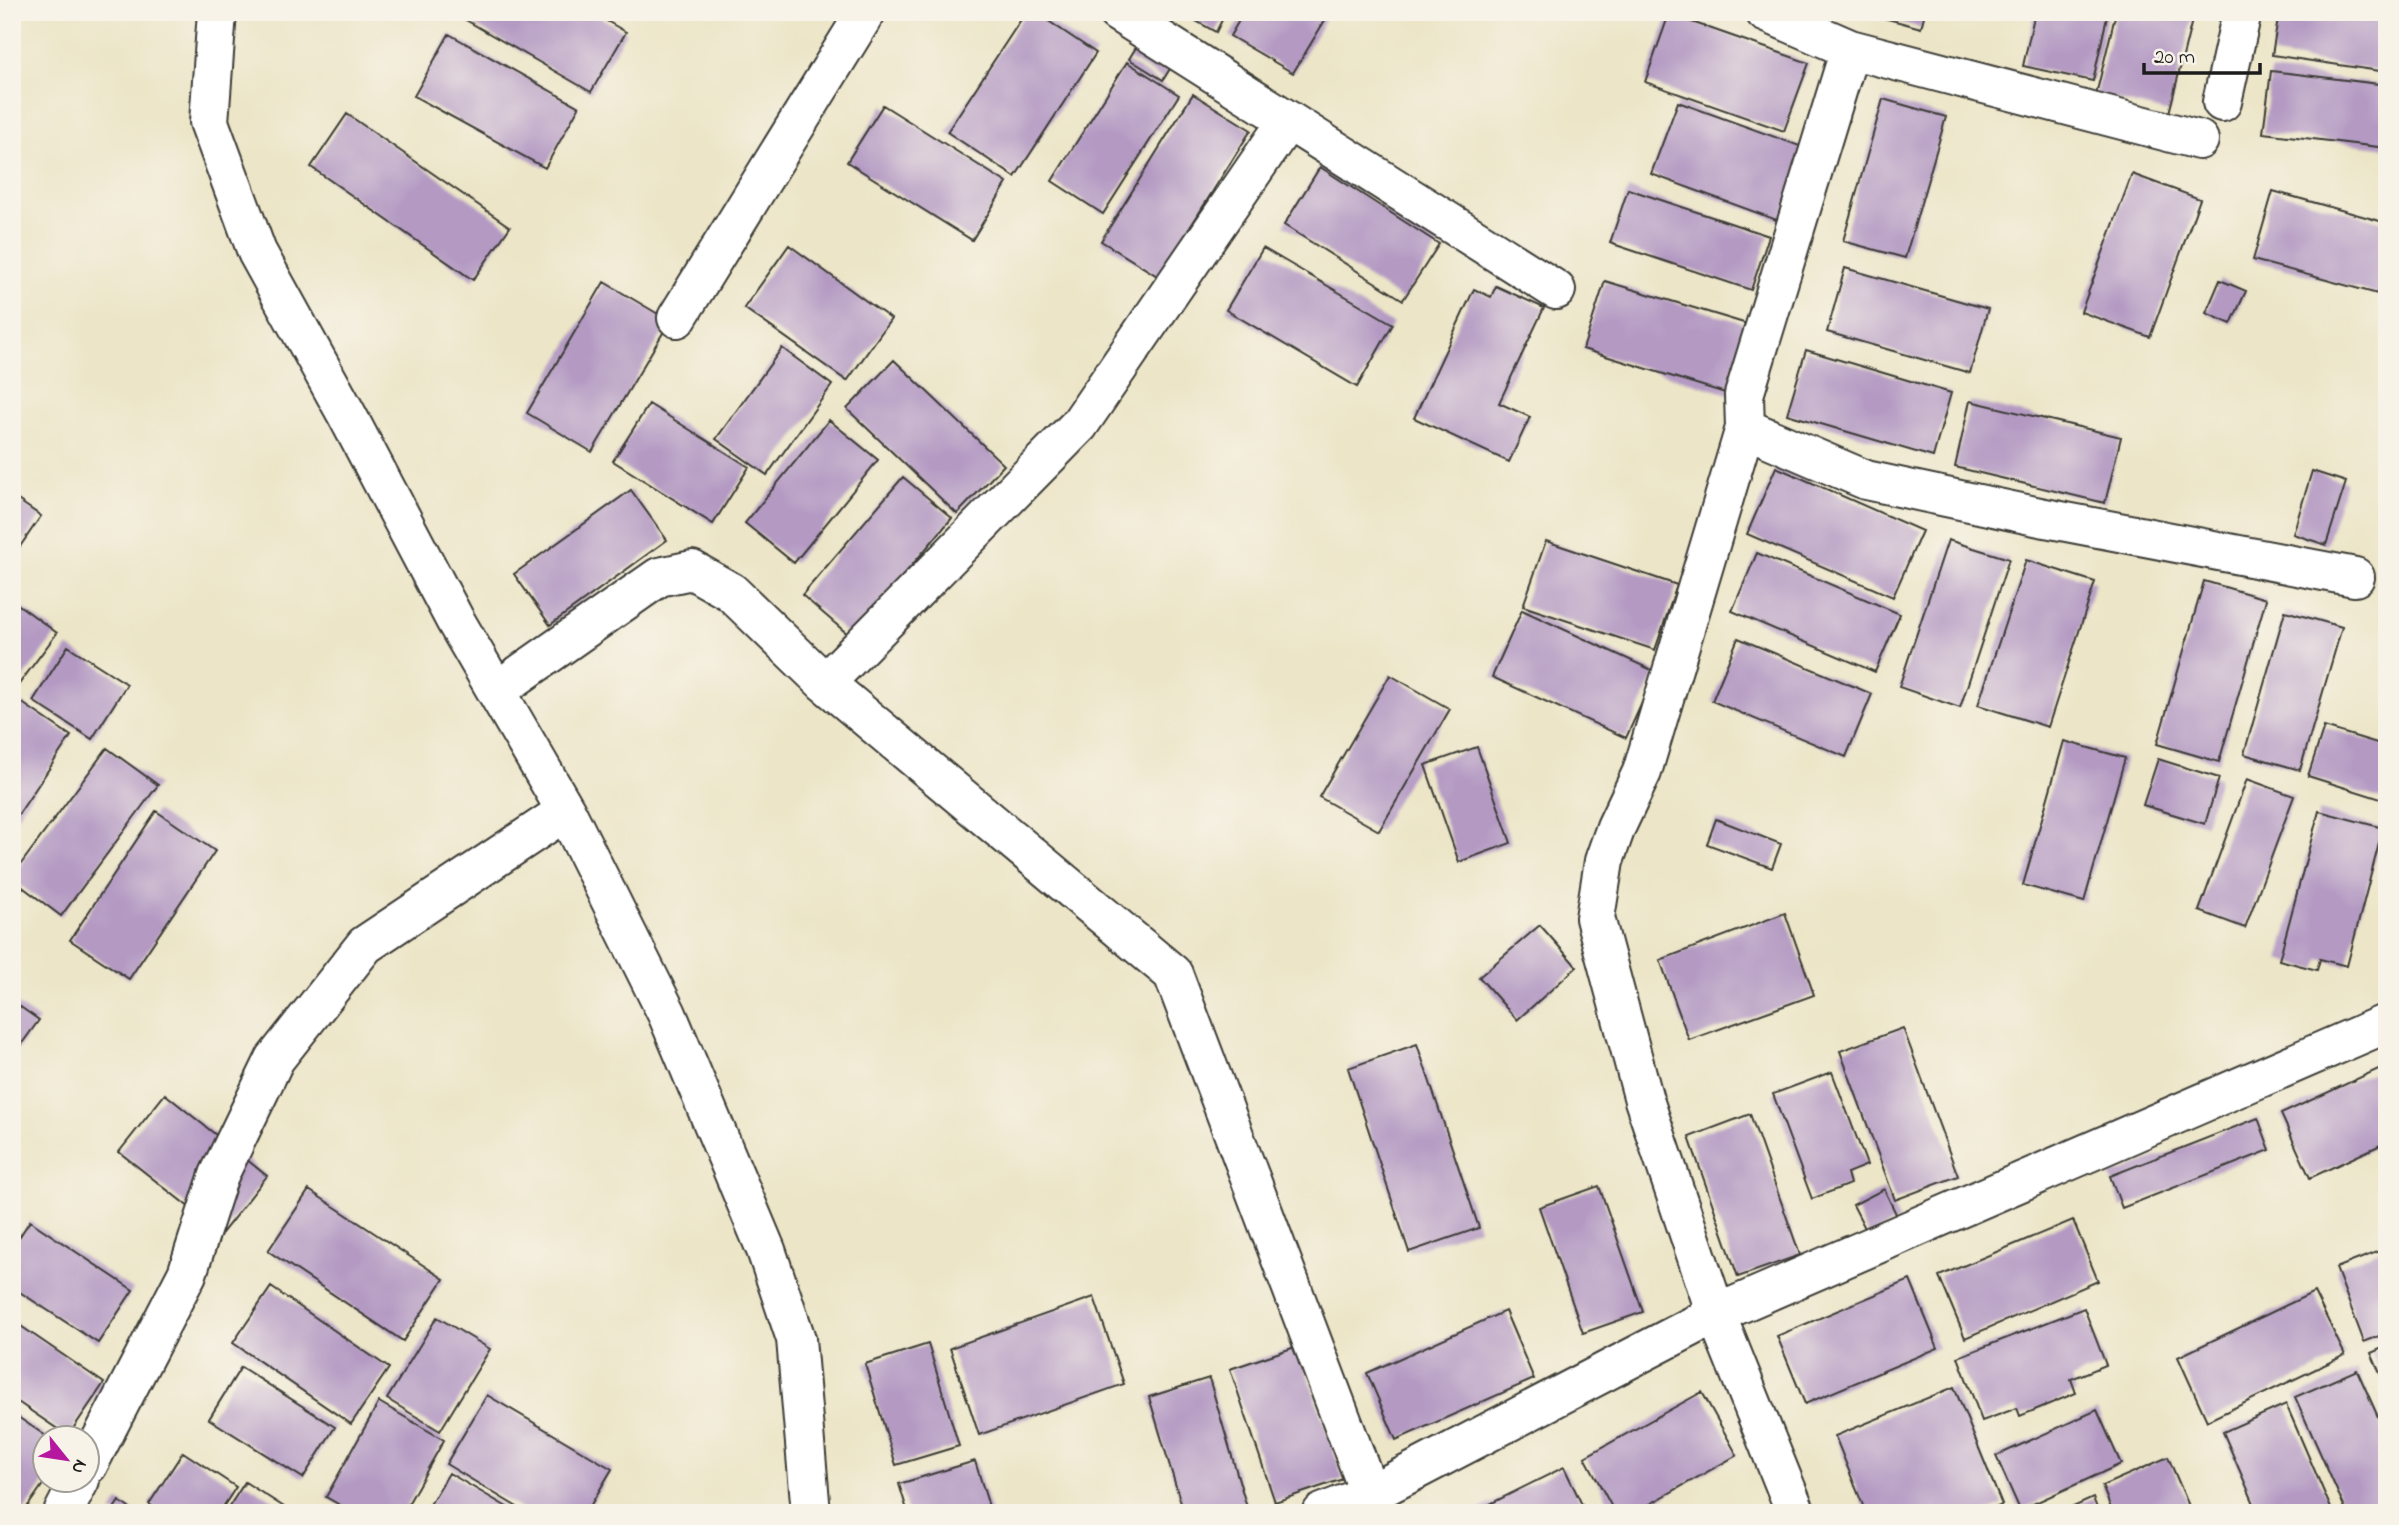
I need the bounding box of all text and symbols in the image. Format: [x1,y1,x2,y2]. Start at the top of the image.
scale bar [2144,32,2259,76]
text: 20 m [2154,43,2195,73]
north arrow [32,1424,102,1494]
text: N [64,1454,93,1479]

